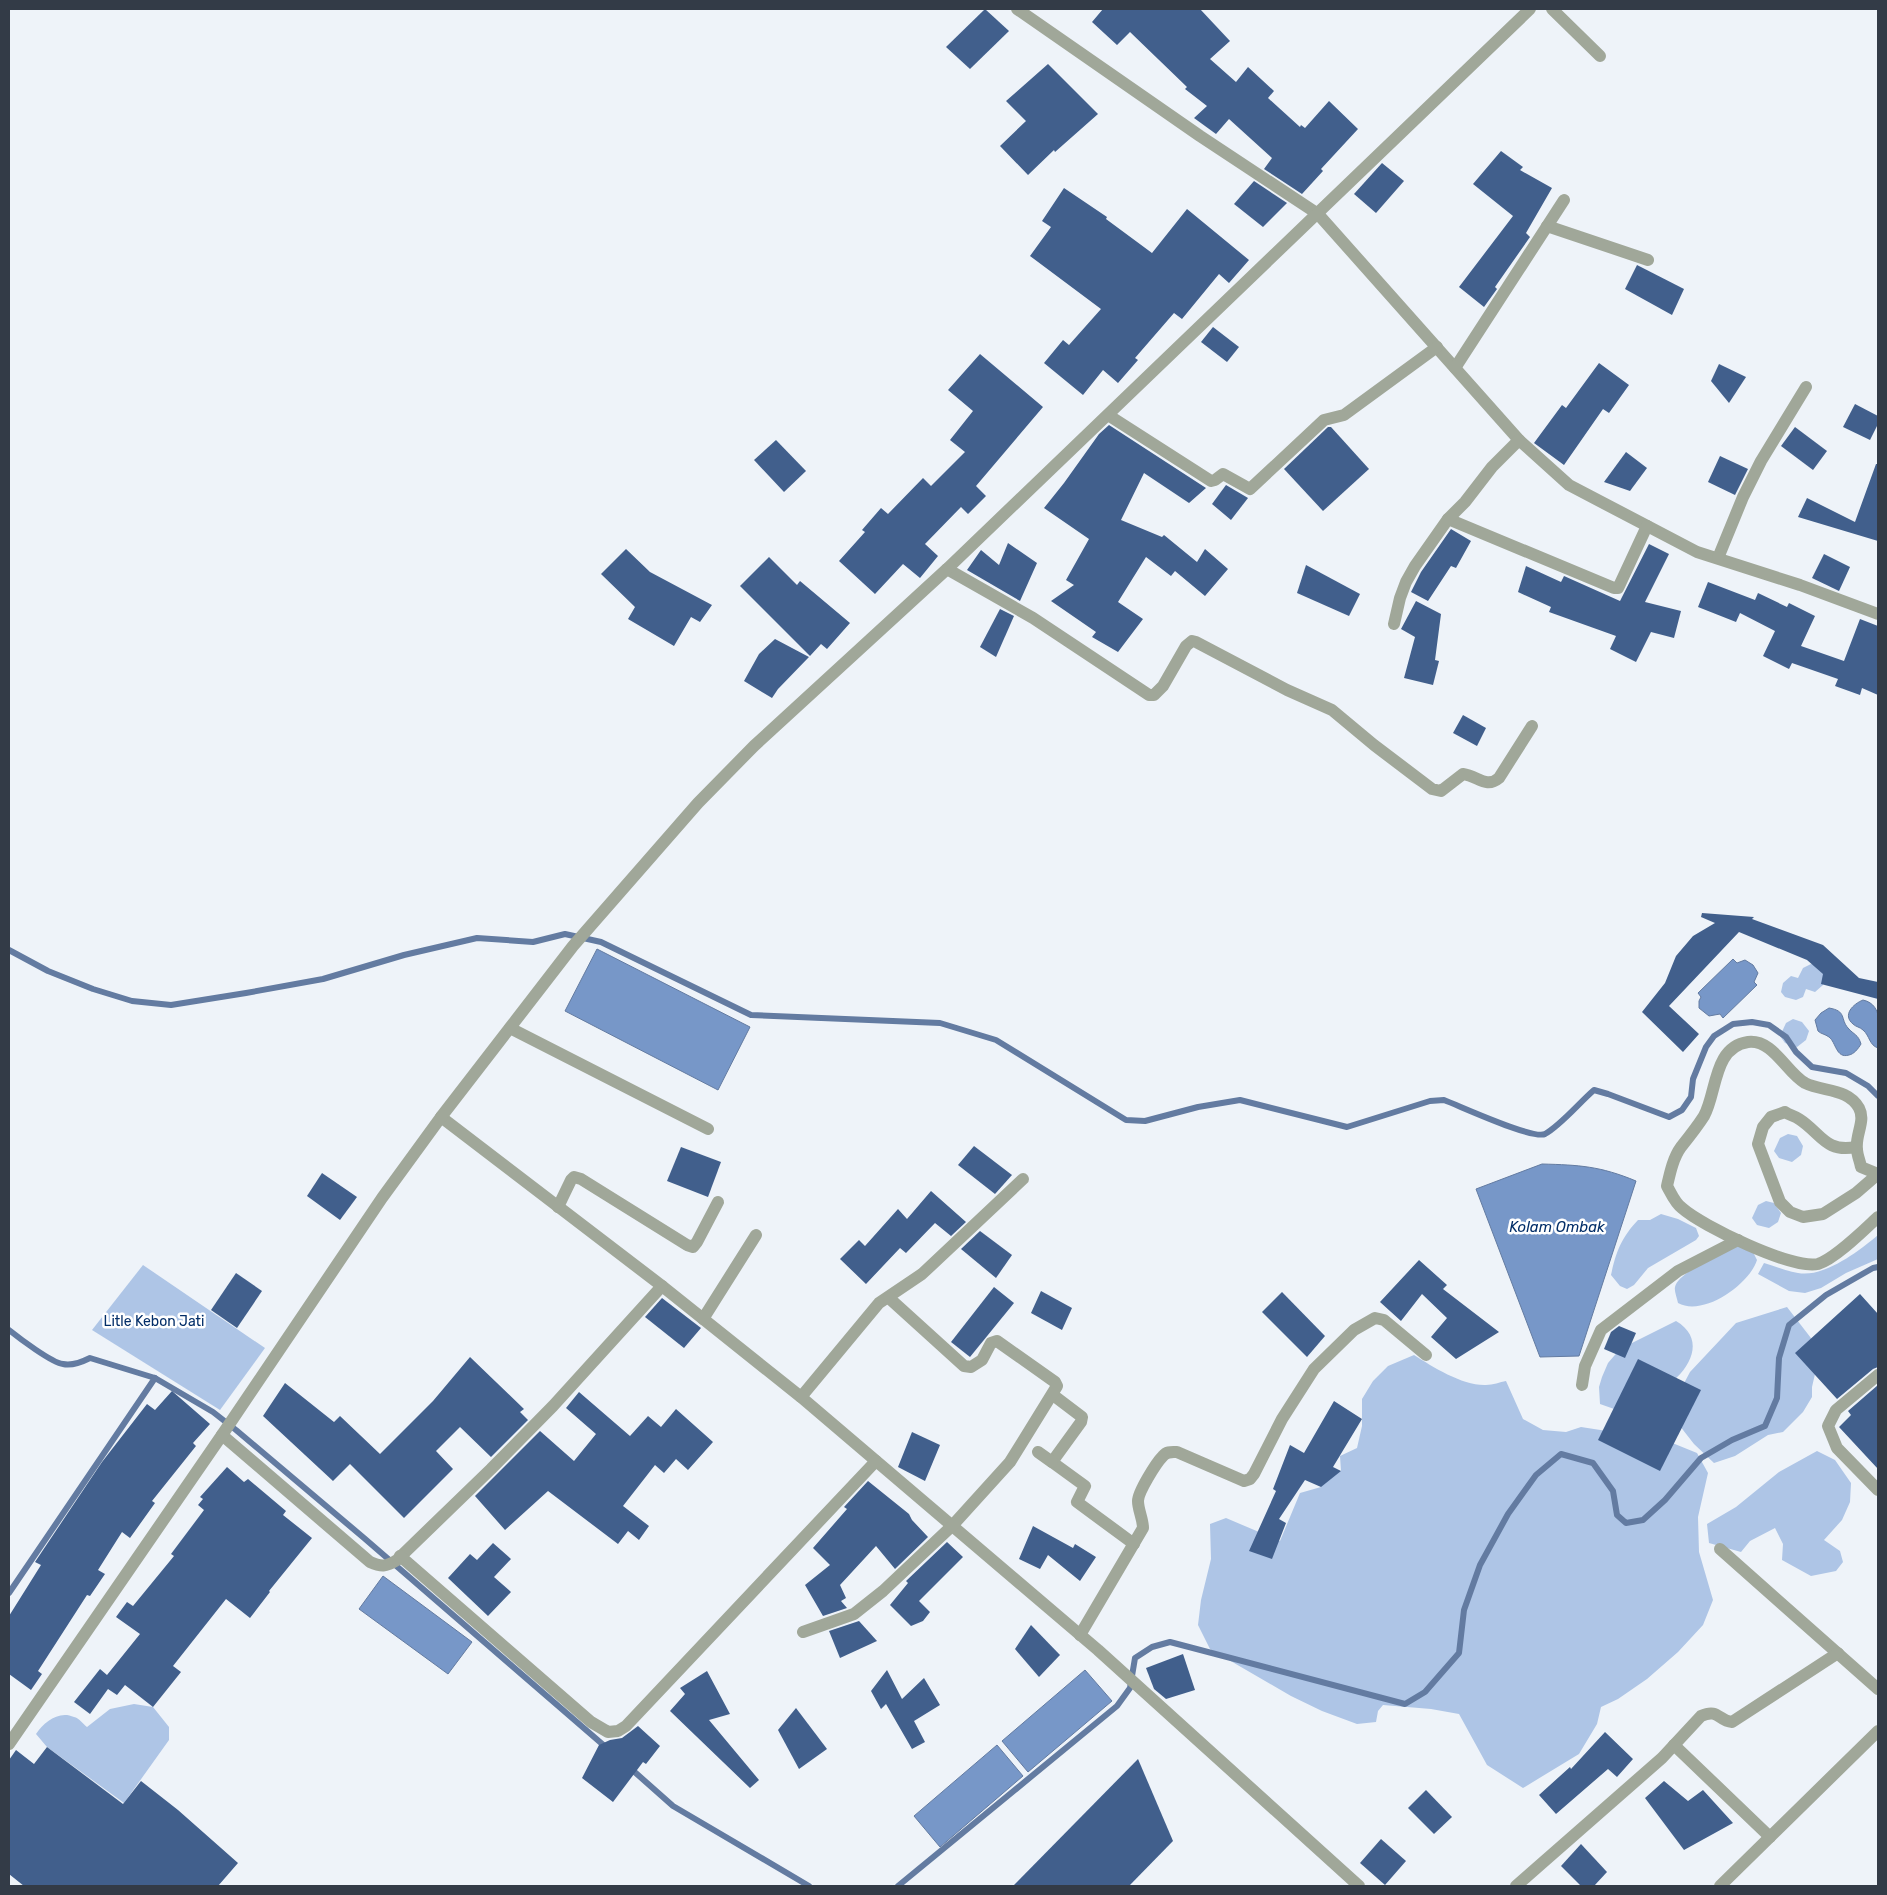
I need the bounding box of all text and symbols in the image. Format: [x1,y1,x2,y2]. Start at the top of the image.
water label: Kolam Ombak [1509,1218,1605,1236]
park label: Litle Kebon Jati [104,1313,204,1330]

